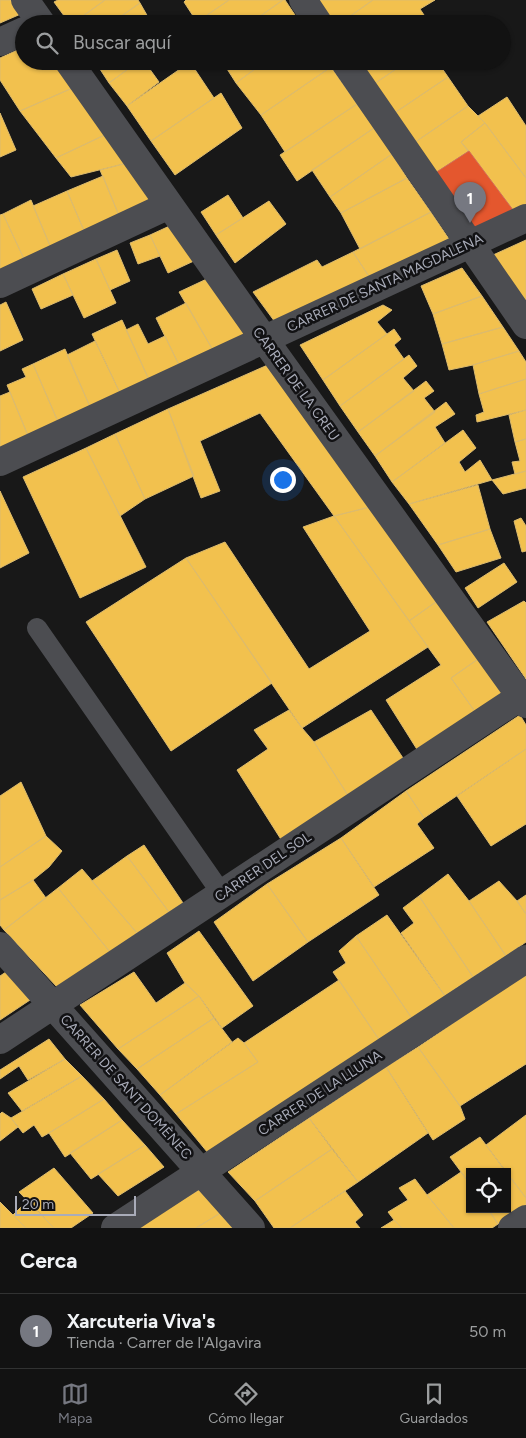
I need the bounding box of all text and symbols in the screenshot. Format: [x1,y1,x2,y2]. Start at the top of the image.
search box [15,15,511,70]
icon: search [33,29,61,57]
text: Buscar aquí [73,31,171,54]
pin: 1 [454,182,486,223]
street label: CARRER DE SANTA MAGDALENA [284,230,486,336]
street label: CARRER DE LA CREU [249,324,343,444]
your location [270,467,296,493]
street label: CARRER DEL SOL [211,828,315,906]
street label: CARRER DE SANT DOMÈNEC [56,1011,196,1163]
street label: CARRER DE LA LLUNA [255,1046,385,1139]
map controls [466,1168,511,1213]
button: locate [466,1168,511,1213]
scale bar [15,1193,136,1216]
text: 20 m [22,1196,54,1213]
text: Cerca [20,1248,77,1273]
text: Xarcuteria Viva's [67,1310,215,1333]
text: 1 [33,1322,39,1341]
text: 50 m [469,1322,506,1341]
text: Tienda · Carrer de l'Algavira [67,1333,262,1352]
tab: Mapa [58,1380,92,1427]
tab: Cómo llegar [208,1380,284,1427]
tab: Guardados [400,1380,468,1427]

